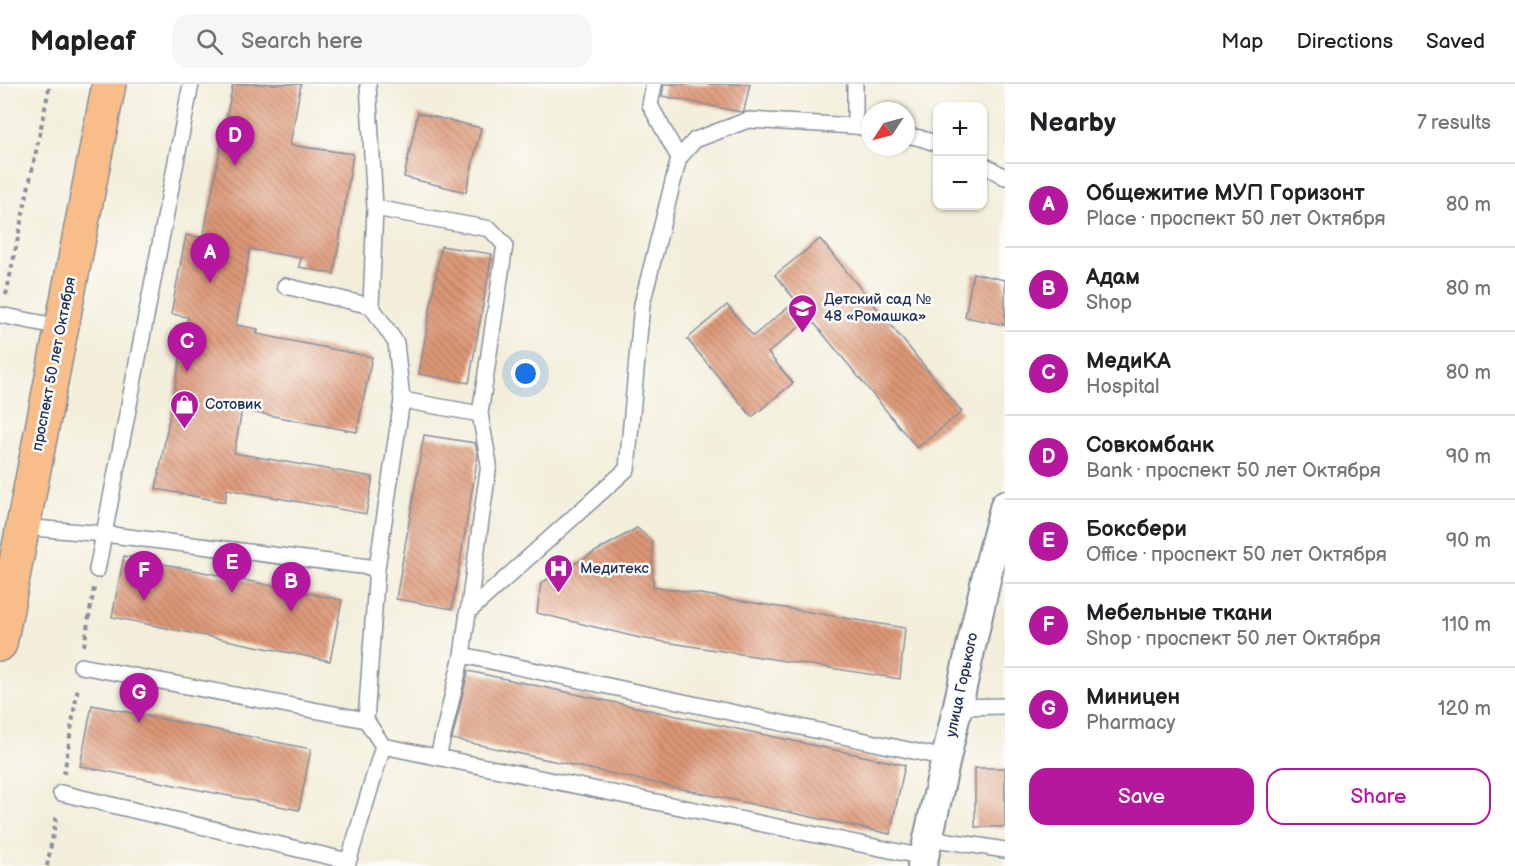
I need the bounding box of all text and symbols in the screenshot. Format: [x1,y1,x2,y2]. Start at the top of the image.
search box [172,14,592,68]
text: Mapleaf [30,25,136,58]
icon: search [193,25,226,58]
text: Search here [241,28,363,55]
text: Map [1221,29,1264,54]
text: Directions [1297,29,1393,54]
text: Saved [1426,29,1485,54]
north arrow [861,102,915,156]
map controls [933,102,987,210]
button: + [933,102,987,156]
text: Nearby [1029,108,1116,139]
text: 7 results [1417,111,1491,135]
pin: D [216,116,254,166]
button: − [933,156,987,210]
text: Общежитие МУП Горизонт [1086,180,1365,207]
text: A [1042,193,1055,217]
text: 80 m [1446,193,1491,217]
text: Place · проспект 50 лет Октября [1086,207,1386,231]
pin: A [190,234,230,283]
text: Адам [1086,264,1140,291]
street label: проспект 50 лет Октября [28,275,80,453]
text: B [1041,277,1056,301]
text: 80 m [1446,277,1491,301]
place label: Детский сад № 48 «Ромашка» [824,290,931,326]
text: Shop [1086,291,1132,315]
school or university icon: Детский сад № 48 «Ромашка» [787,292,819,334]
pin: C [168,322,207,372]
text: МедиКА [1086,348,1171,375]
your location [511,359,540,388]
text: C [1041,361,1056,385]
text: 80 m [1446,361,1491,385]
text: Hospital [1086,375,1159,399]
shop icon: Сотовик [168,388,200,430]
place label: Сотовик [205,395,261,414]
text: Совкомбанк [1086,432,1214,459]
text: D [1042,445,1055,469]
text: 90 m [1446,445,1491,469]
text: Bank · проспект 50 лет Октября [1086,459,1381,483]
text: Боксбери [1086,516,1187,543]
text: E [1042,529,1055,553]
text: 90 m [1446,529,1491,553]
text: Office · проспект 50 лет Октября [1086,543,1387,567]
pin: E [212,544,252,593]
pin: F [124,552,164,601]
hospital icon: Медитекс [543,552,575,594]
place label: Медитекс [580,559,649,578]
pin: B [272,562,310,612]
text: Мебельные ткани [1086,600,1273,627]
text: F [1042,613,1055,637]
text: 110 m [1442,613,1491,637]
text: Shop · проспект 50 лет Октября [1086,627,1381,651]
street label: улица Горького [942,631,982,739]
pin: G [120,674,158,723]
text: Миницен [1086,684,1180,711]
text: G [1041,697,1056,721]
text: 120 m [1438,697,1491,721]
text: Pharmacy [1086,711,1176,735]
button: Save [1029,768,1254,825]
button: Share [1266,768,1491,825]

